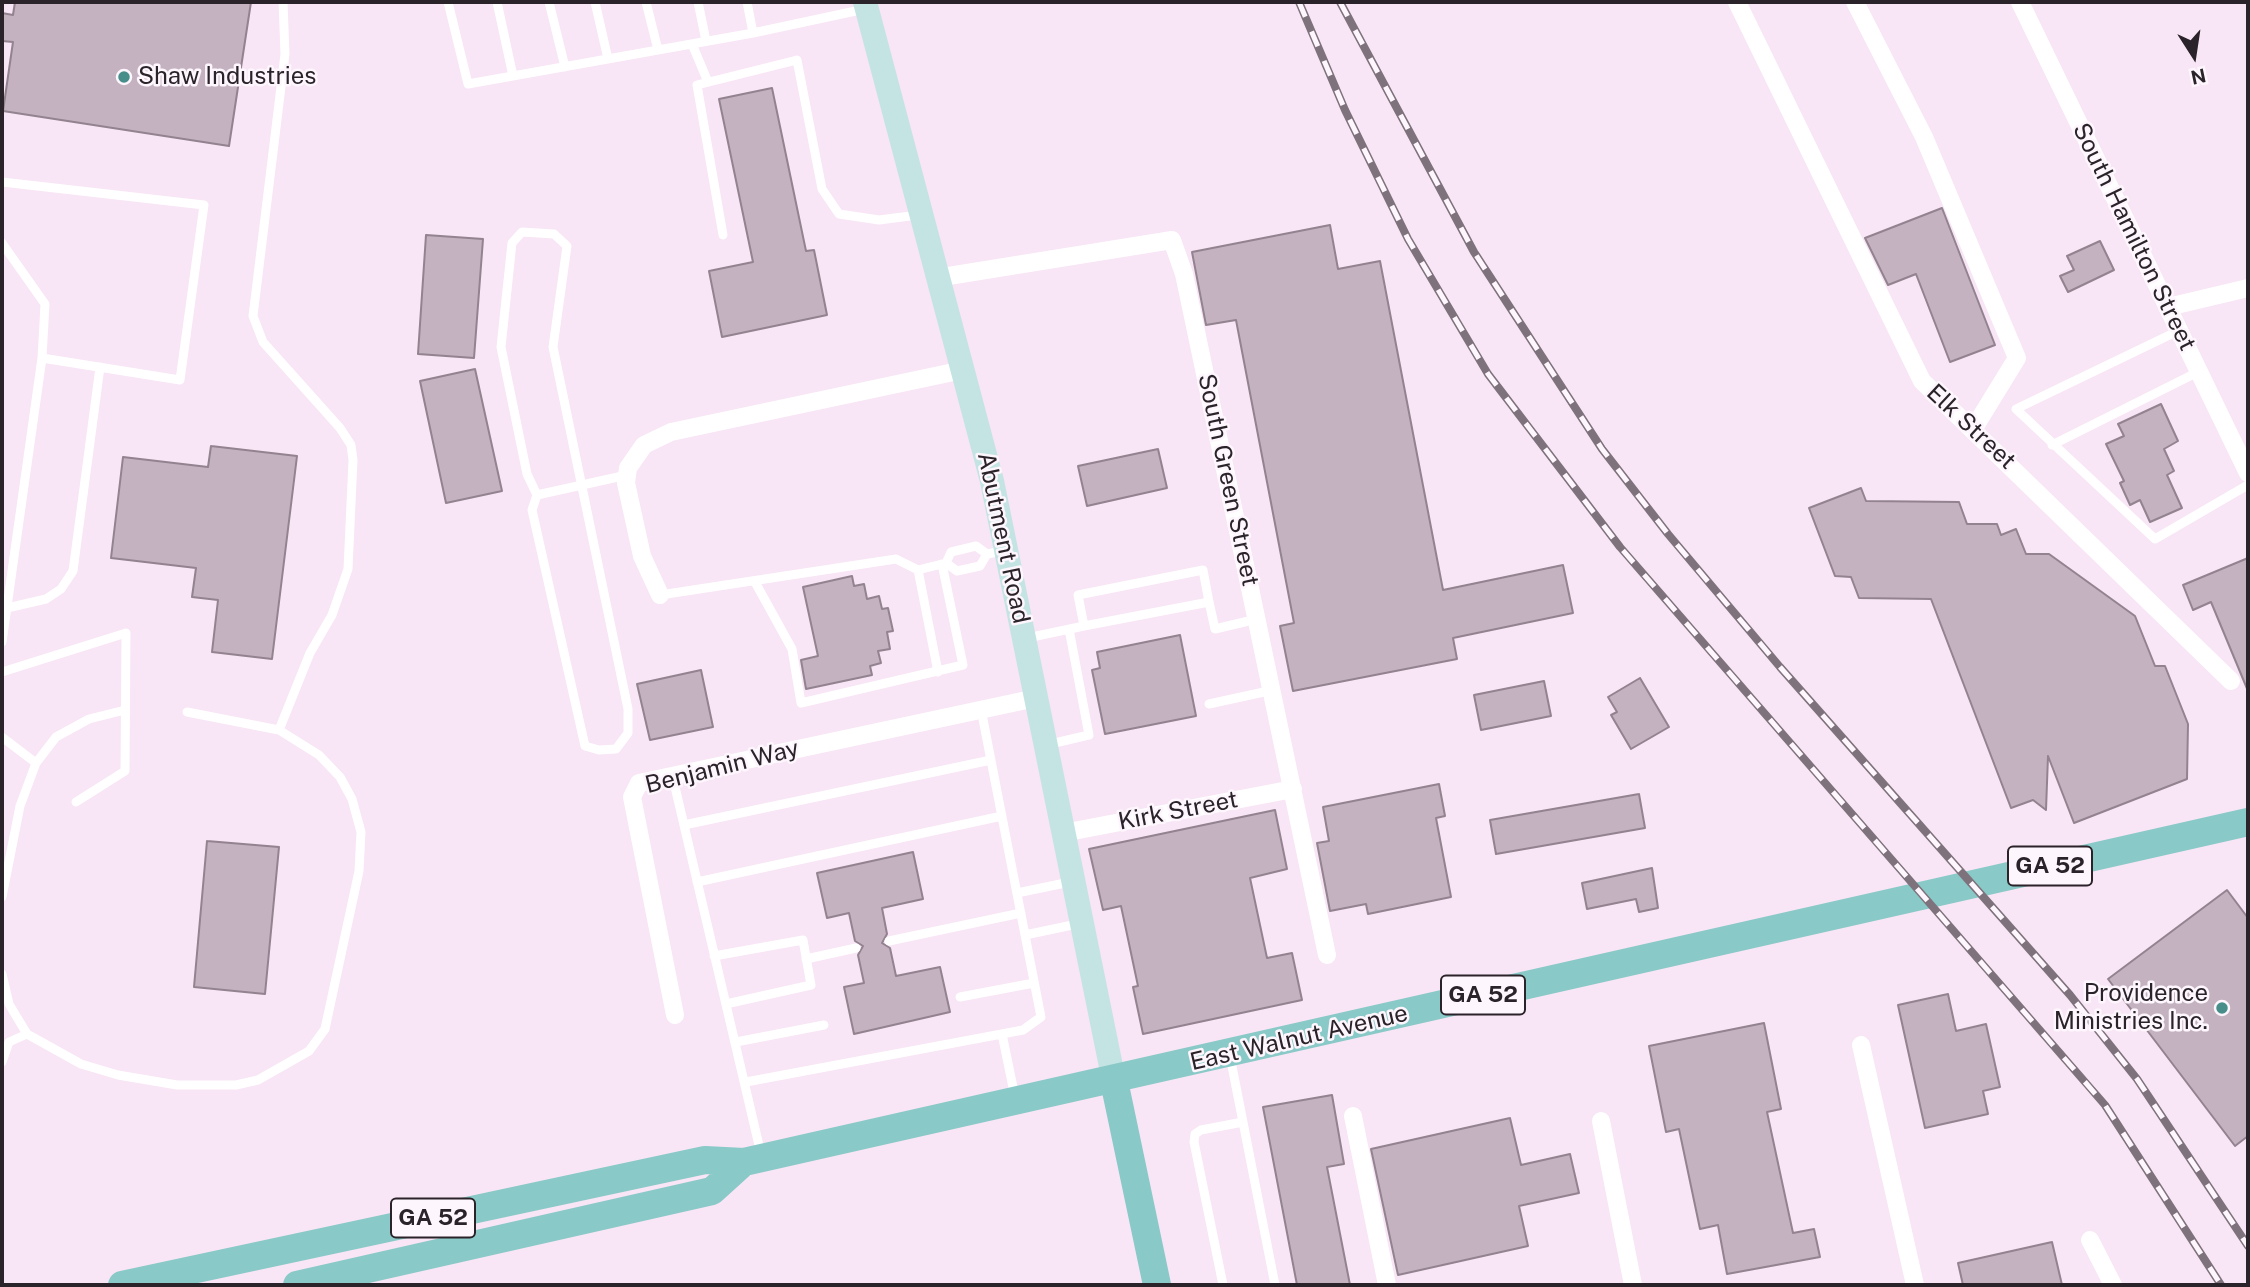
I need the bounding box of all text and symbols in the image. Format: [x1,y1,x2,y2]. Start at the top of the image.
north arrow [2159,21,2229,91]
place label: Shaw Industries [138,63,316,91]
text: N [2189,64,2208,89]
marker: Shaw Industries [116,69,132,85]
street label: South Hamilton Street [2066,118,2202,356]
street label: South Green Street [1191,371,1265,589]
street label: Elk Street [1921,379,2021,475]
street label: Abutment Road [971,450,1035,626]
street label: Benjamin Way [642,734,802,800]
street label: Kirk Street [1116,785,1240,837]
road number: GA 52 [2008,846,2092,886]
road number: GA 52 [1441,976,1525,1014]
place label: Providence Ministries Inc. [2054,980,2208,1036]
street label: East Walnut Avenue [1187,999,1411,1077]
marker: Providence Ministries Inc. [2214,1000,2230,1016]
road number: GA 52 [391,1198,475,1238]

